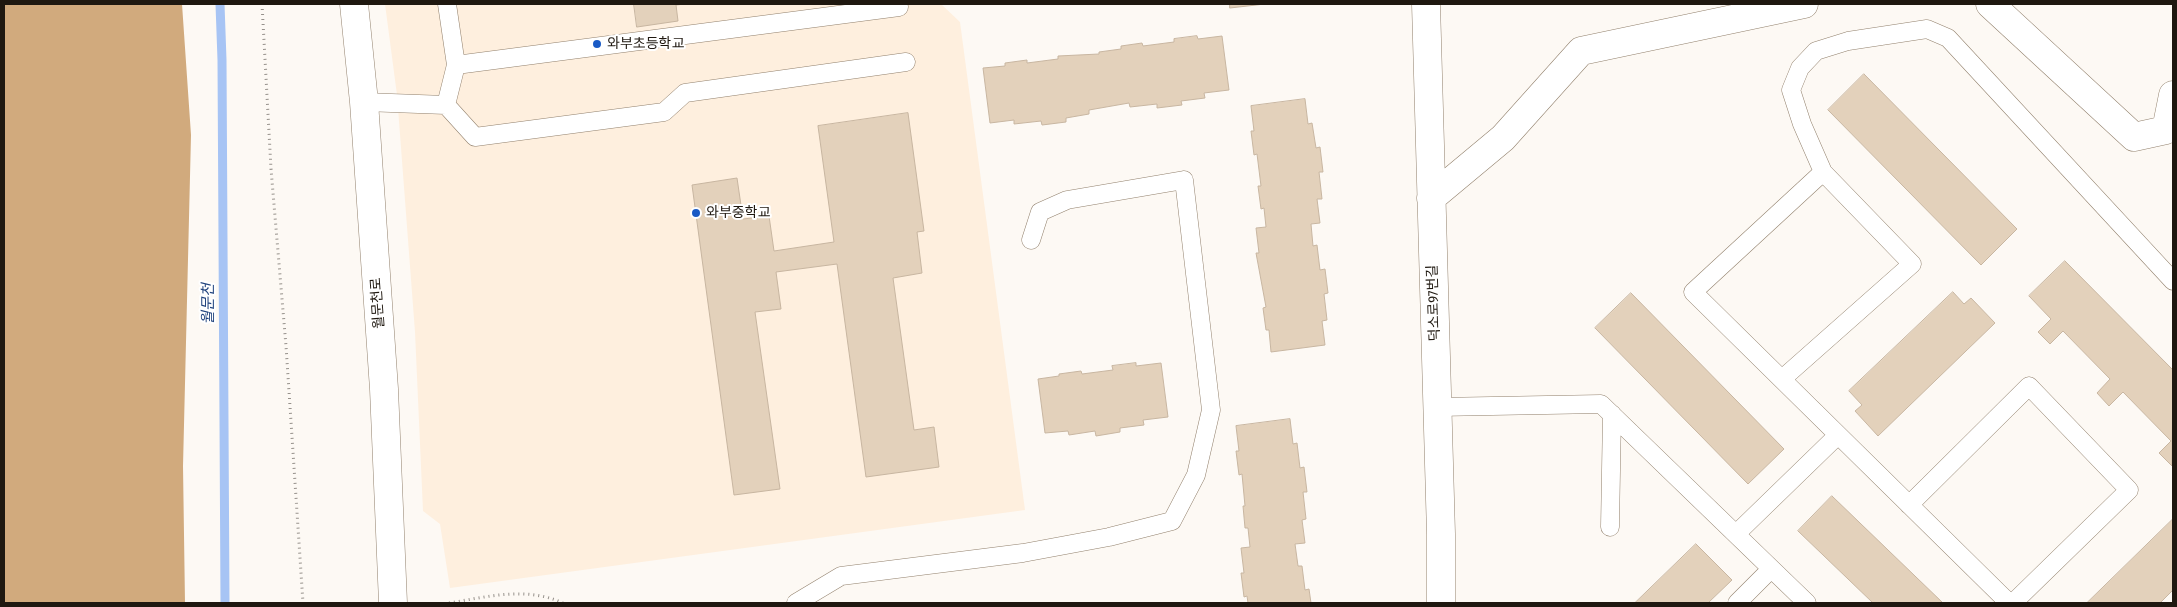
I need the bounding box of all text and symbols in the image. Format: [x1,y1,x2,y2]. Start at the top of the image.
place label: 와부초등학교 [607,36,684,52]
marker: 와부초등학교 [591,38,603,50]
place label: 와부중학교 [706,205,770,221]
marker: 와부중학교 [690,207,702,219]
street label: 덕소로97번길 [1424,264,1444,342]
street label: 월문천로 [368,277,388,329]
water label: 월문천 [200,283,218,325]

